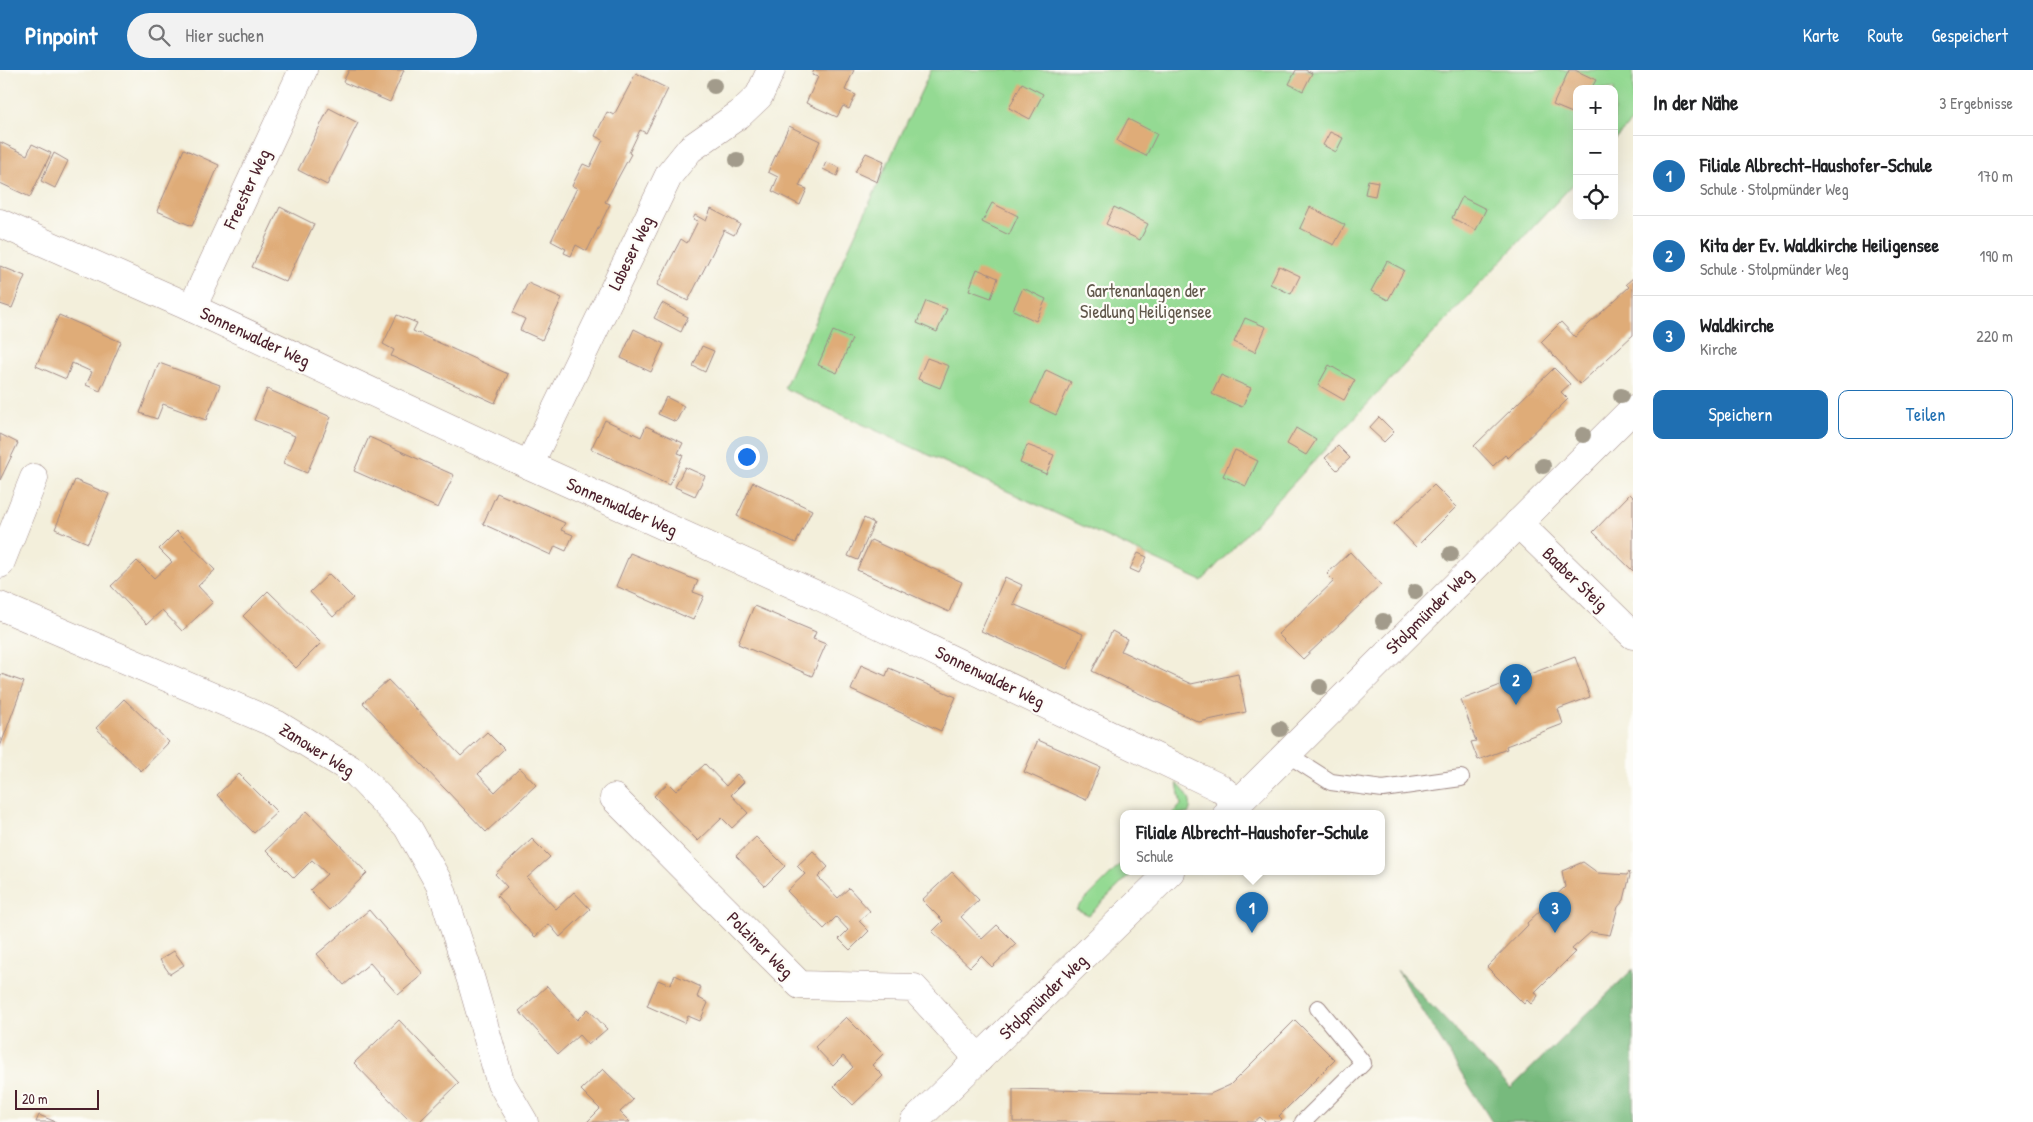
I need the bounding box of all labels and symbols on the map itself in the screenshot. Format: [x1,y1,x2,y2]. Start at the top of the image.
street label: Freester Weg [217,145,276,234]
street label: Labeser Weg [602,211,659,294]
park label: Gartenanlagen der Siedlung Heiligensee [1080,278,1212,324]
street label: Sonnenwalder Weg [196,300,314,373]
your location [734,444,760,470]
street label: Sonnenwalder Weg [563,471,682,542]
street label: Baaber Steig [1537,541,1614,616]
street label: Stolpmünder Weg [1380,562,1478,660]
street label: Sonnenwalder Weg [931,639,1049,714]
pin: 2 [1500,664,1532,705]
street label: Zanower Weg [275,717,360,783]
pin: 1 [1236,892,1268,933]
pin: 3 [1539,892,1571,933]
street label: Polziner Weg [721,906,799,984]
street label: Stolpmünder Weg [993,948,1092,1045]
scale bar [15,1087,99,1110]

